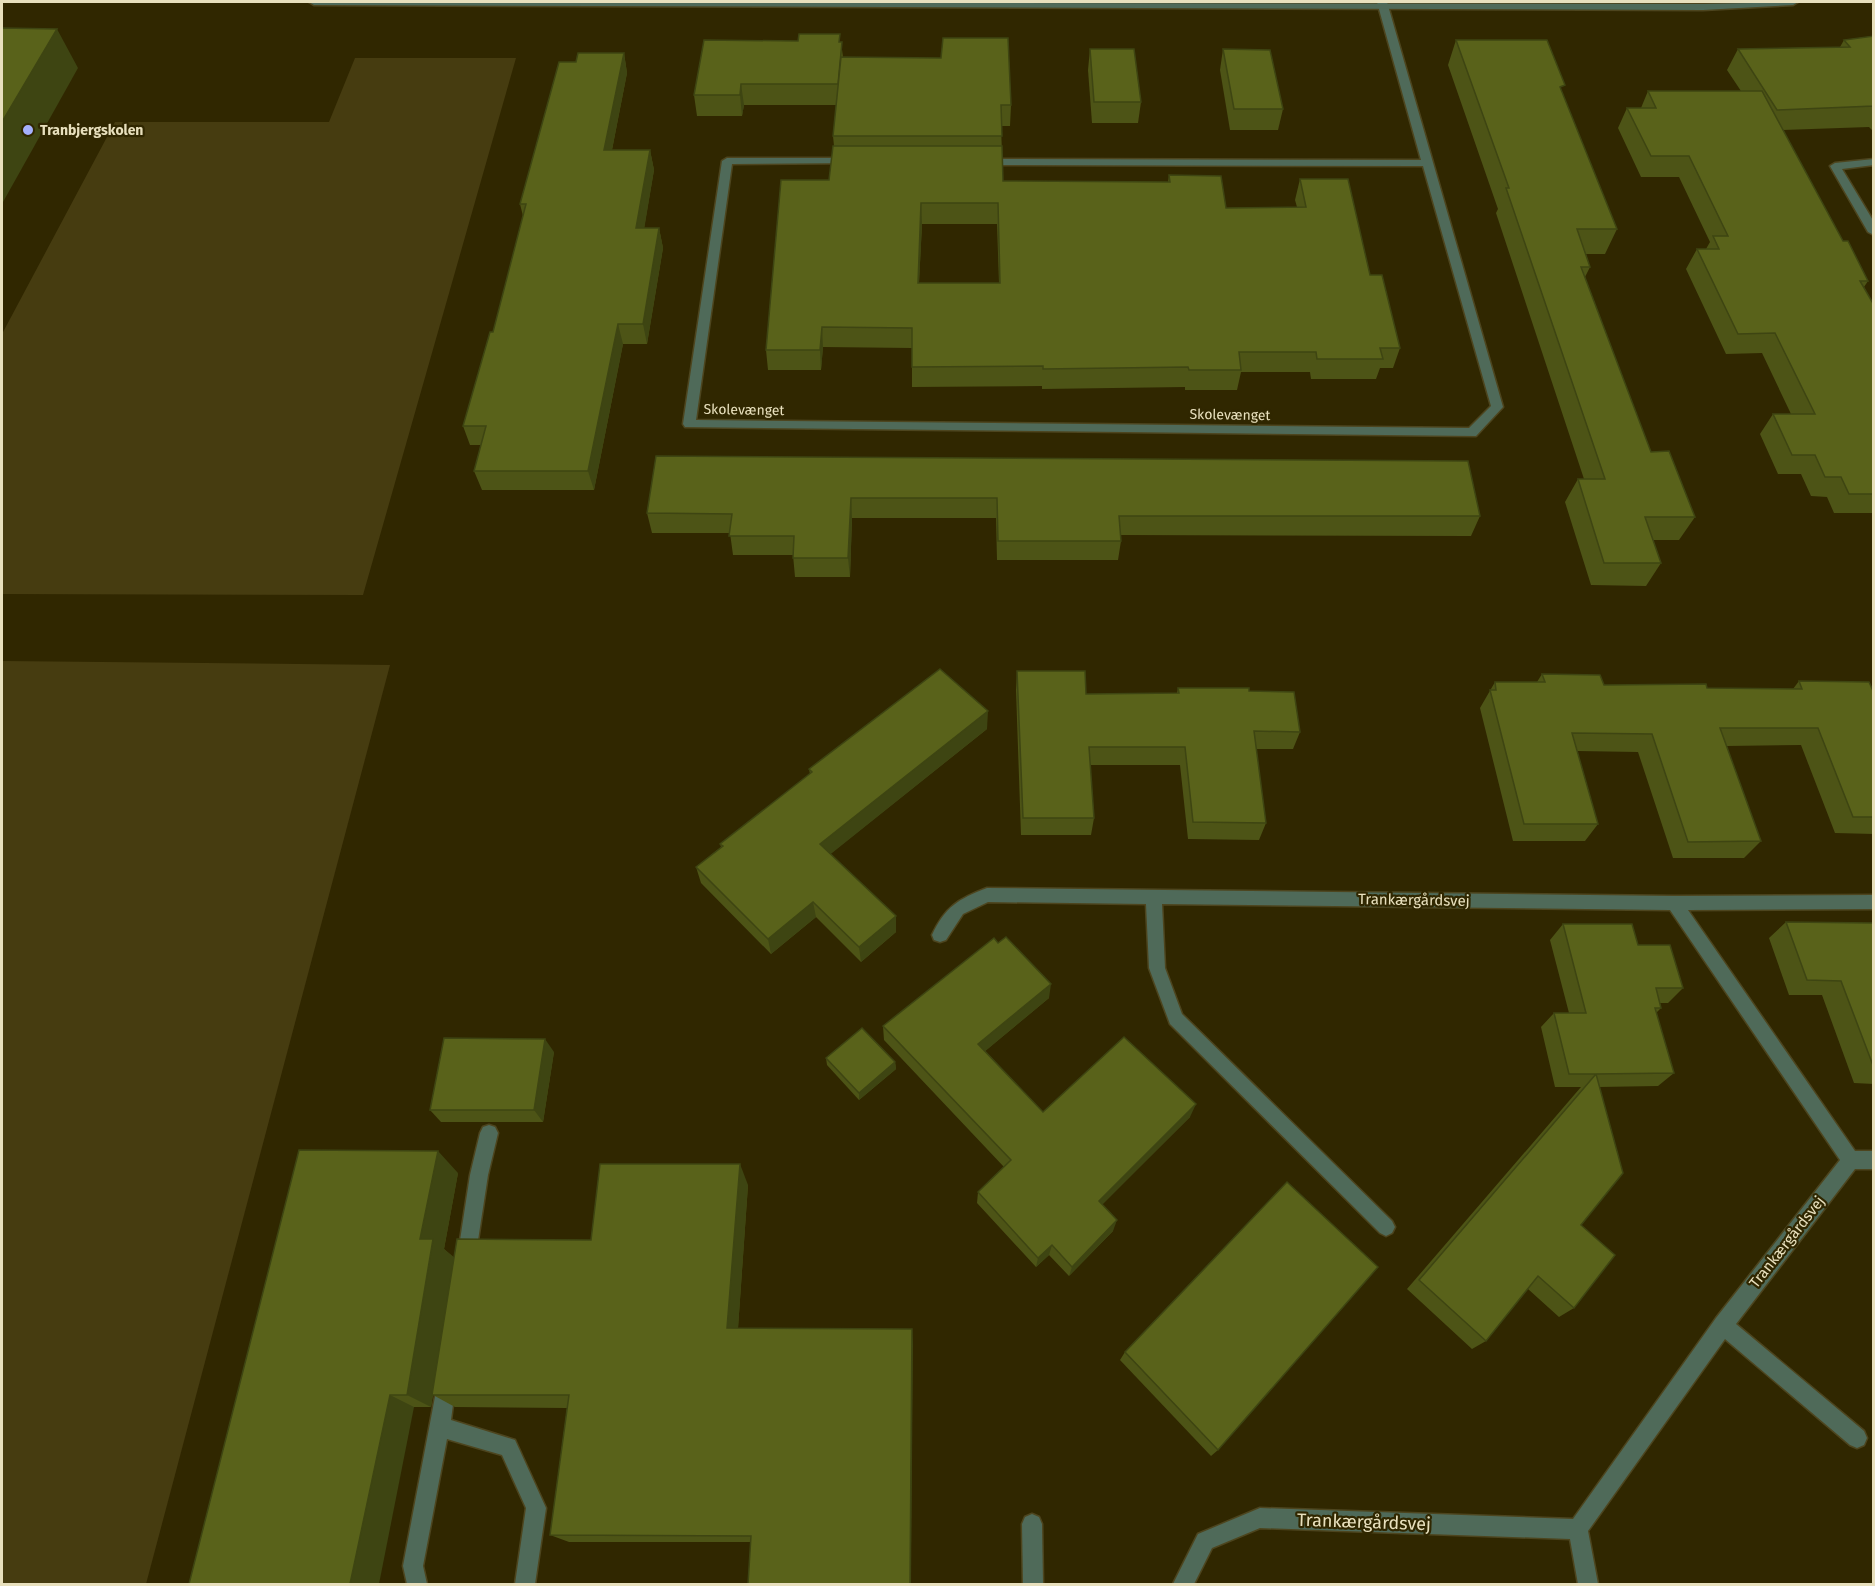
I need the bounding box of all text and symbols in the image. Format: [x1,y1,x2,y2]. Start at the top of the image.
place label: Tranbjergskolen [40,122,143,139]
marker: Tranbjergskolen [21,123,35,137]
street label: Skolevænget [703,401,786,419]
street label: Skolevænget [1189,406,1272,424]
street label: Trankærgårdsvej [1358,890,1470,910]
street label: Trankærgårdsvej [1746,1192,1828,1292]
street label: Trankærgårdsvej [1297,1509,1431,1535]

